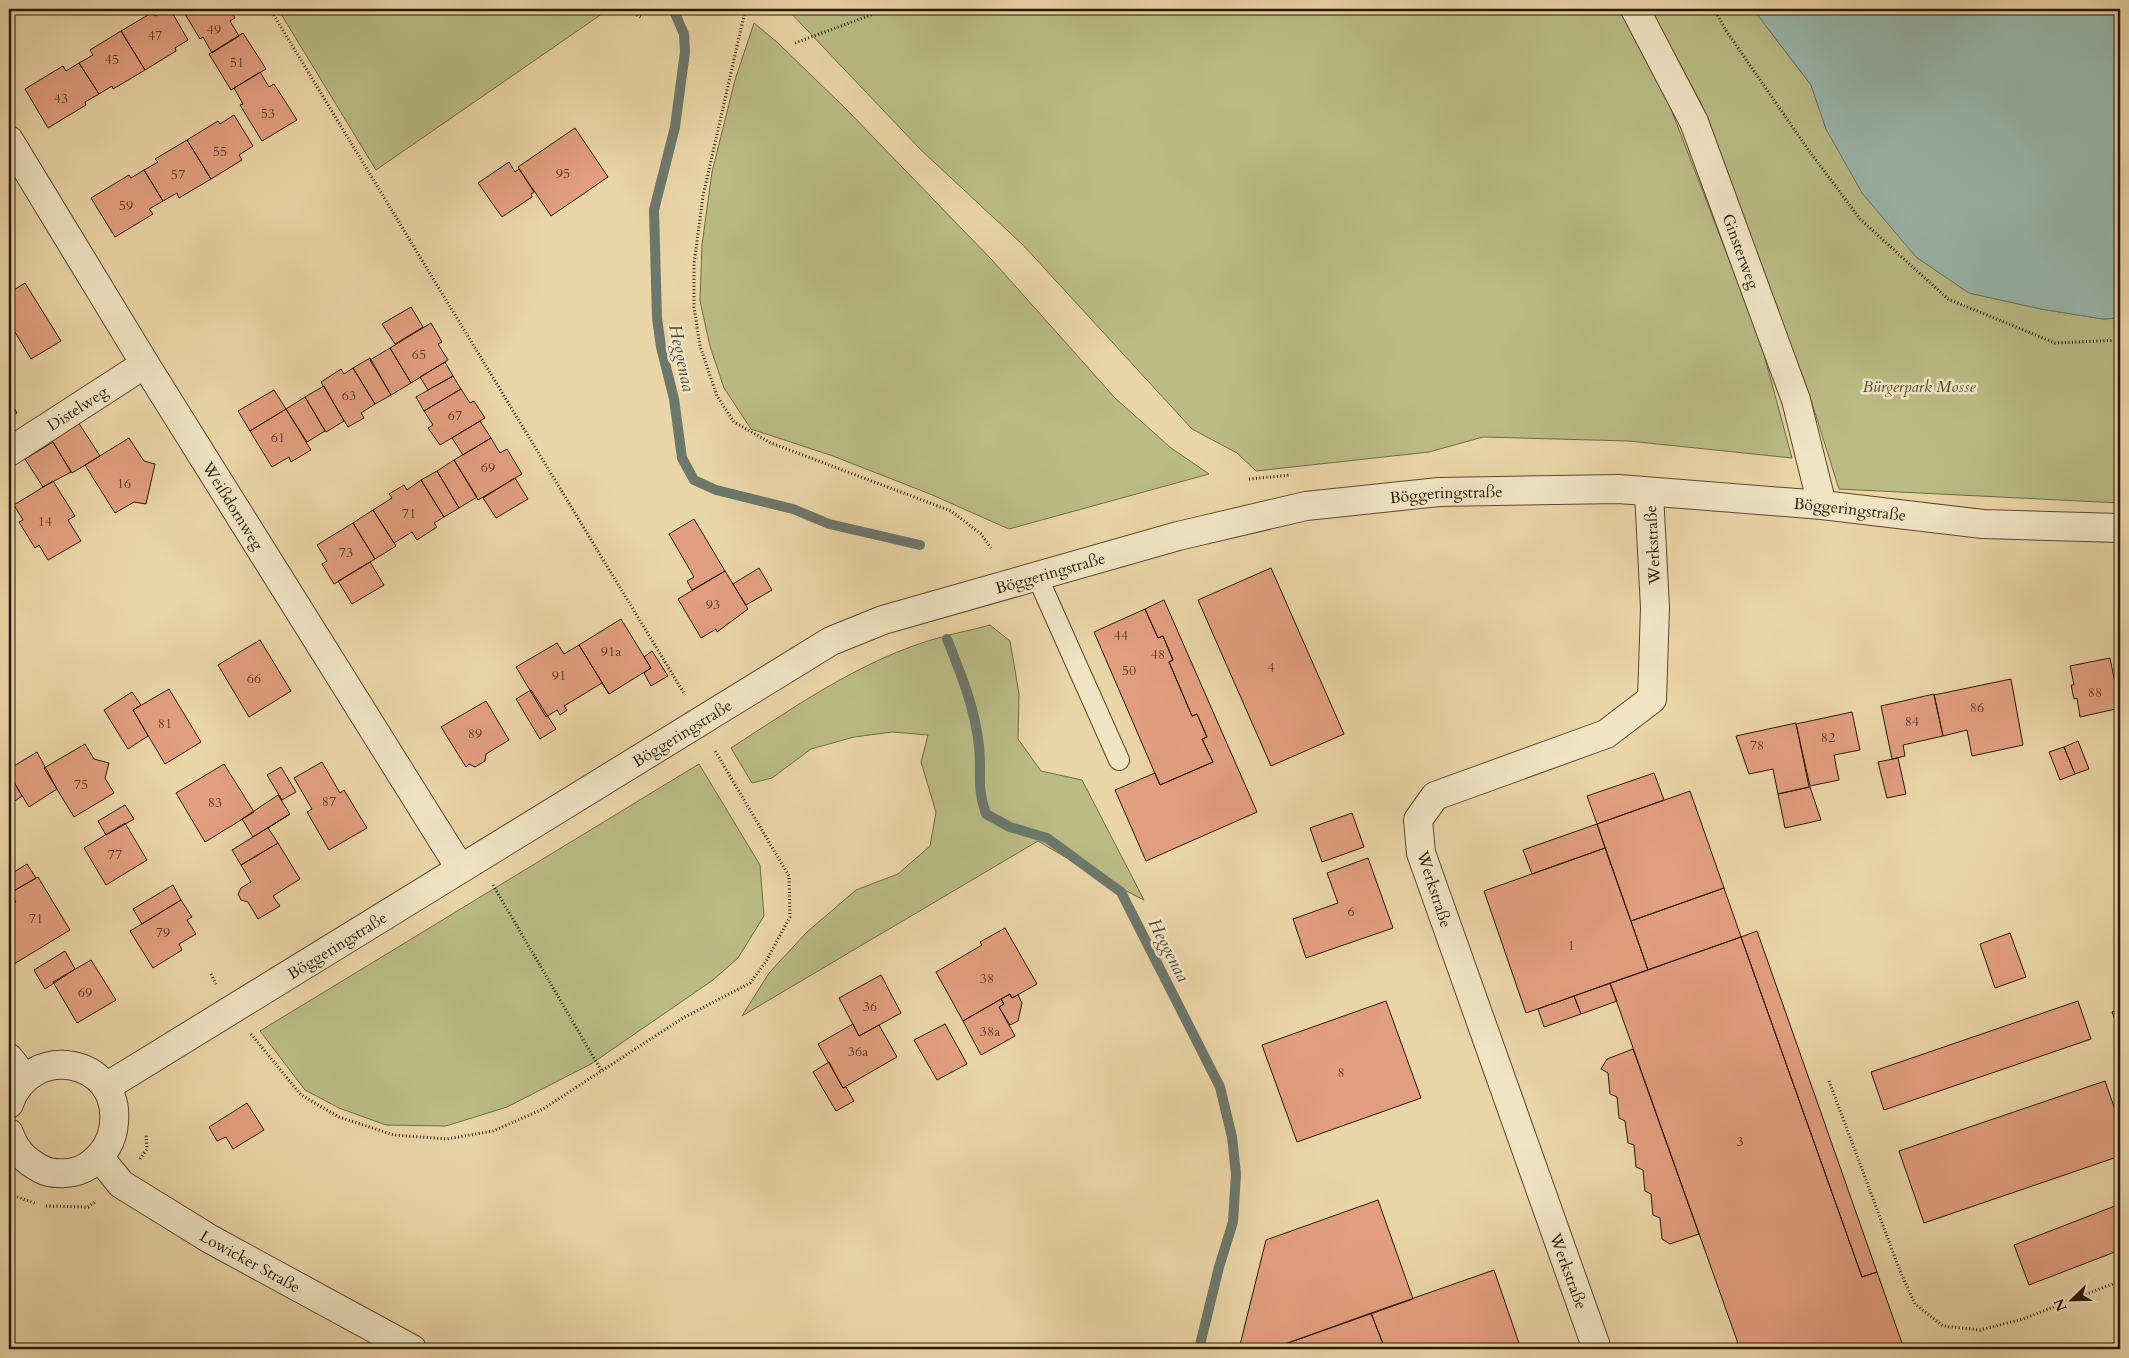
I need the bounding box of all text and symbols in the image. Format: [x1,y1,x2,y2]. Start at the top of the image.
house number: 49 [207,20,221,39]
house number: 47 [148,26,162,45]
house number: 45 [105,50,119,69]
house number: 51 [230,53,244,72]
house number: 43 [54,89,68,108]
house number: 53 [261,104,275,123]
house number: 55 [213,142,227,161]
house number: 95 [556,164,570,183]
house number: 57 [171,165,185,184]
house number: 59 [119,196,133,215]
street label: Ginsterweg [1717,211,1764,292]
water label: Heggenaa [662,322,701,394]
house number: 65 [412,345,426,364]
park label: Bürgerpark Mosse [1862,376,1976,398]
street label: Distelweg [43,381,112,437]
house number: 63 [342,386,356,405]
house number: 67 [448,406,462,425]
house number: 61 [271,428,285,447]
street label: Weißdornweg [196,457,269,554]
house number: 69 [481,458,495,477]
house number: 16 [117,474,131,493]
street label: Böggeringstraße [1388,481,1503,509]
street label: Böggeringstraße [1793,493,1907,527]
house number: 71 [402,504,416,523]
street label: Werkstraße [1640,505,1666,586]
house number: 14 [38,512,52,531]
house number: 73 [339,543,353,562]
street label: Böggeringstraße [993,547,1108,599]
house number: 93 [706,595,720,614]
house number: 44 [1114,626,1128,645]
house number: 91a [601,642,621,661]
house number: 48 [1151,645,1165,664]
house number: 4 [1267,658,1275,677]
house number: 50 [1122,661,1136,680]
house number: 91 [552,666,566,685]
house number: 66 [247,669,261,688]
house number: 88 [2088,683,2102,702]
street label: Böggeringstraße [628,695,736,773]
house number: 86 [1970,698,1984,717]
house number: 84 [1905,712,1919,731]
house number: 81 [158,714,172,733]
house number: 89 [468,724,482,743]
house number: 82 [1821,728,1835,747]
house number: 78 [1750,736,1764,755]
house number: 75 [74,775,88,794]
house number: 87 [322,792,336,811]
house number: 83 [208,793,222,812]
house number: 77 [108,845,122,864]
street label: Werkstraße [1411,847,1457,930]
house number: 6 [1347,902,1355,921]
street label: Böggeringstraße [283,907,391,985]
house number: 71 [29,909,43,928]
water label: Heggenaa [1142,914,1195,986]
house number: 79 [156,923,170,942]
house number: 1 [1567,936,1575,955]
house number: 38 [980,969,994,988]
house number: 69 [78,983,92,1002]
house number: 36 [863,997,877,1016]
house number: 38a [980,1022,1000,1041]
house number: 36a [848,1042,868,1061]
house number: 8 [1337,1063,1345,1082]
house number: 3 [1736,1132,1744,1151]
street label: Lowicker Straße [195,1225,304,1298]
street label: Werkstraße [1544,1229,1592,1312]
north arrow [2046,1276,2096,1326]
text: N [2049,1296,2072,1314]

